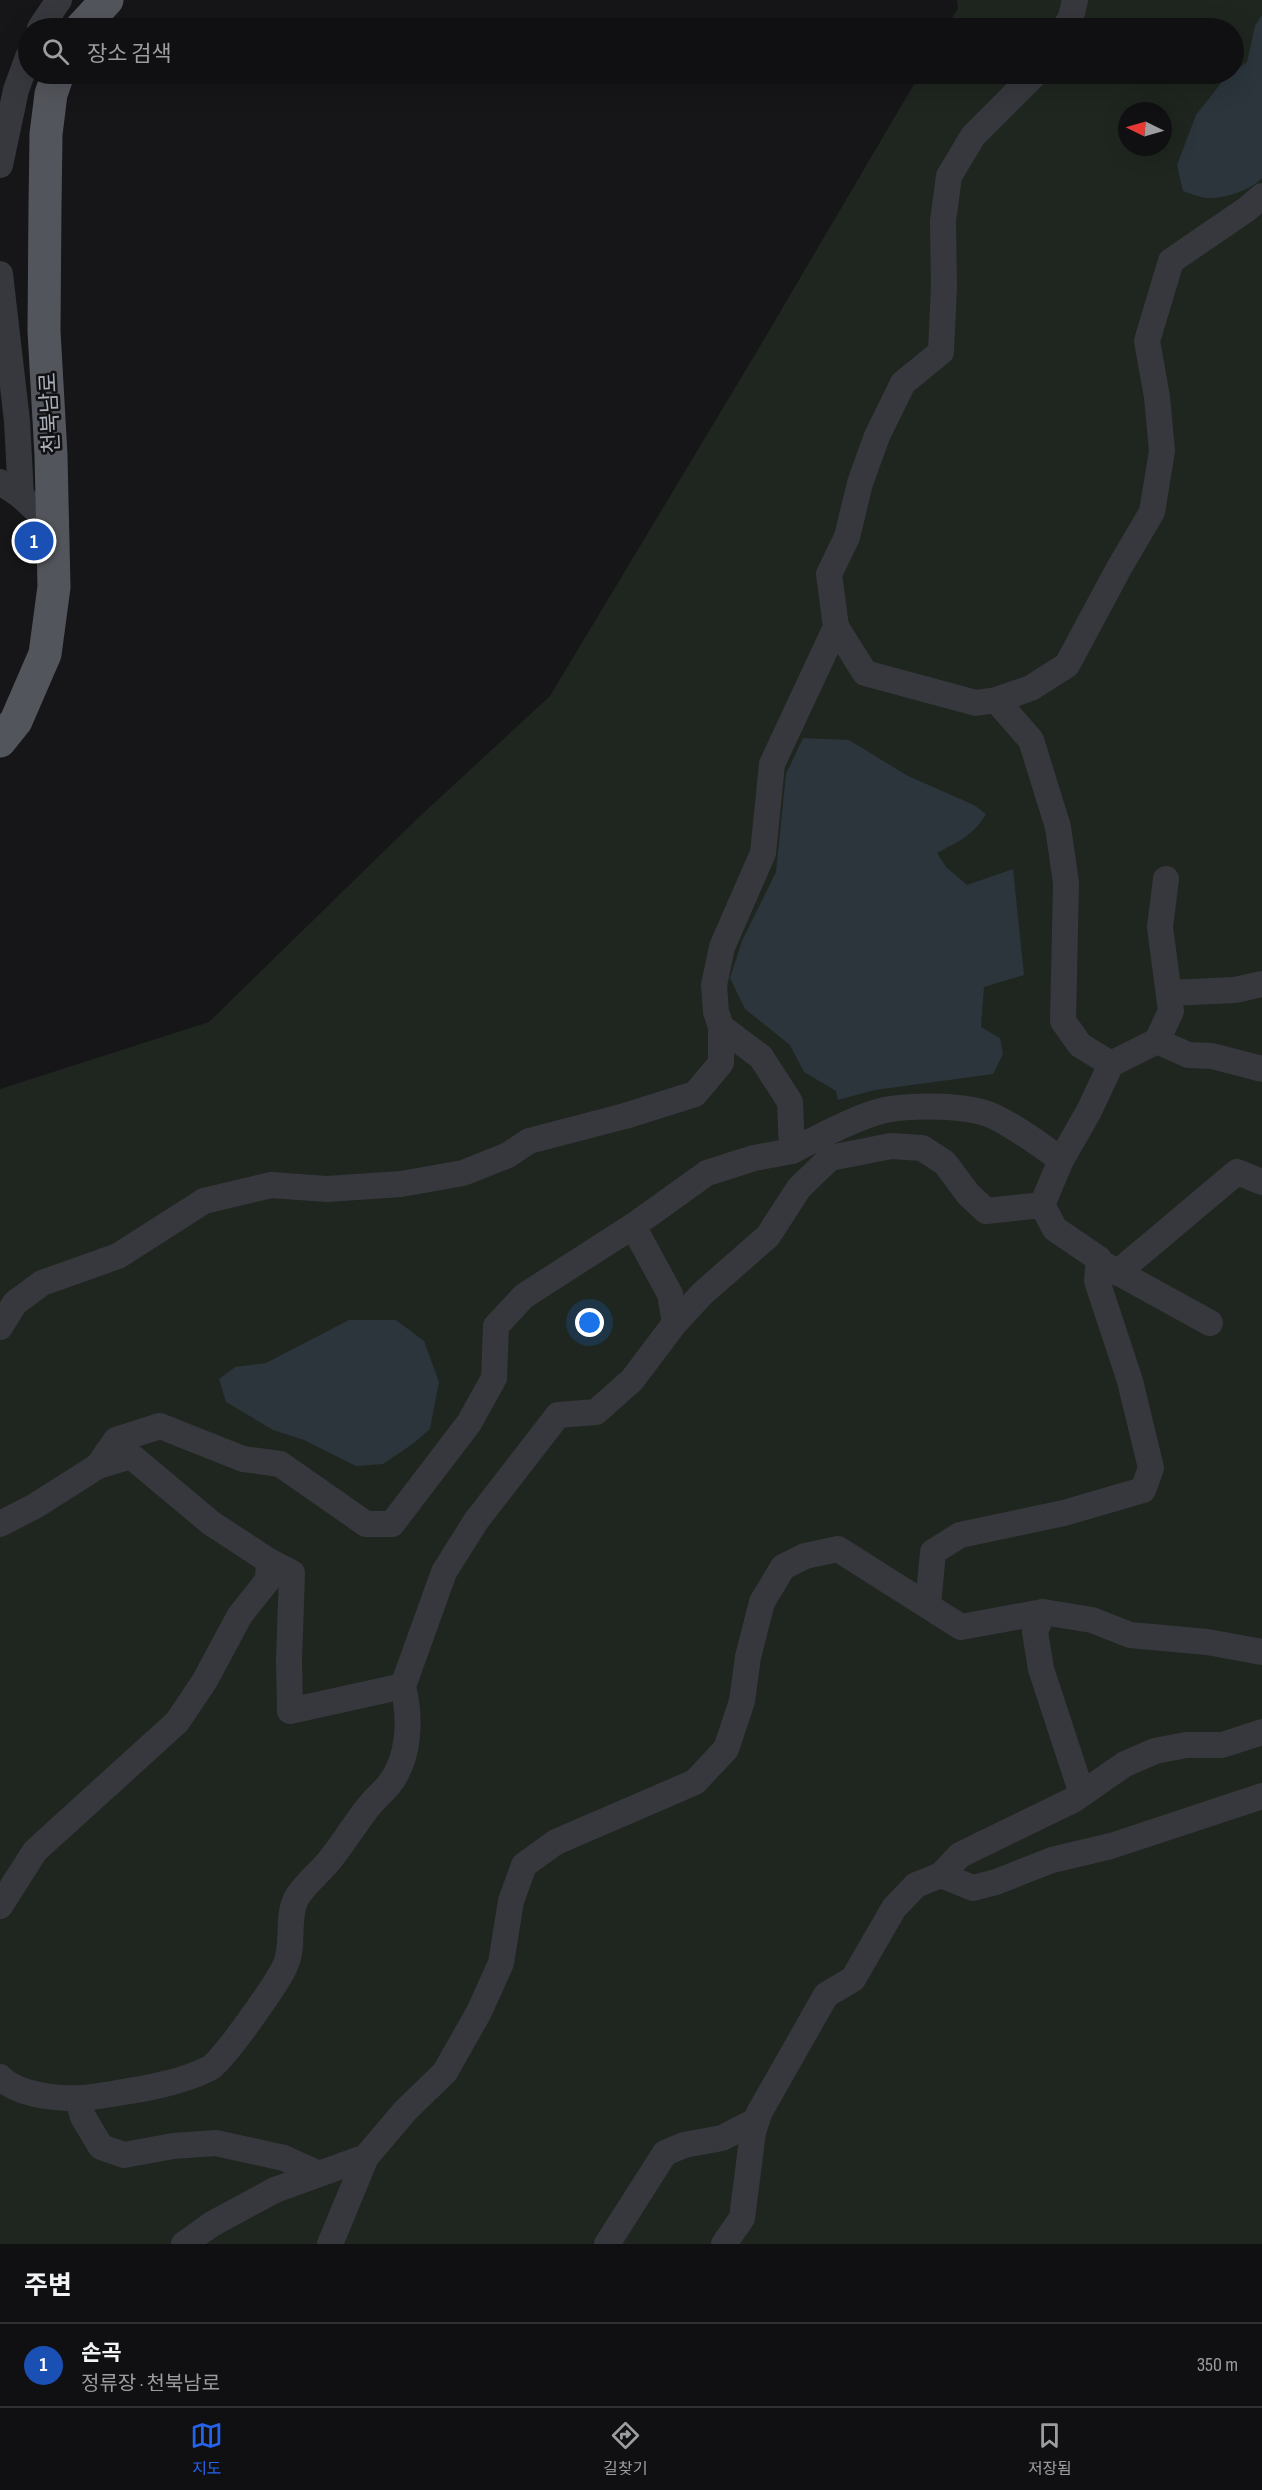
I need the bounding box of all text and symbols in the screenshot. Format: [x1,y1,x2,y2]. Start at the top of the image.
search box [18,18,1244,84]
icon: search [39,35,72,68]
text: 장소 검색 [87,41,171,68]
north arrow [1118,102,1172,156]
street label: 천북남로 [35,372,66,454]
pin: 1 [15,518,54,564]
your location [575,1308,604,1337]
text: 주변 [24,2271,72,2302]
text: 손곡 [81,2340,121,2367]
text: 1 [40,2353,47,2377]
text: 350 m [1197,2353,1238,2377]
text: 정류장 · 천북남로 [81,2372,220,2396]
tab: 지도 [190,2419,223,2479]
tab: 길찾기 [603,2419,648,2479]
tab: 저장됨 [1028,2419,1072,2479]

